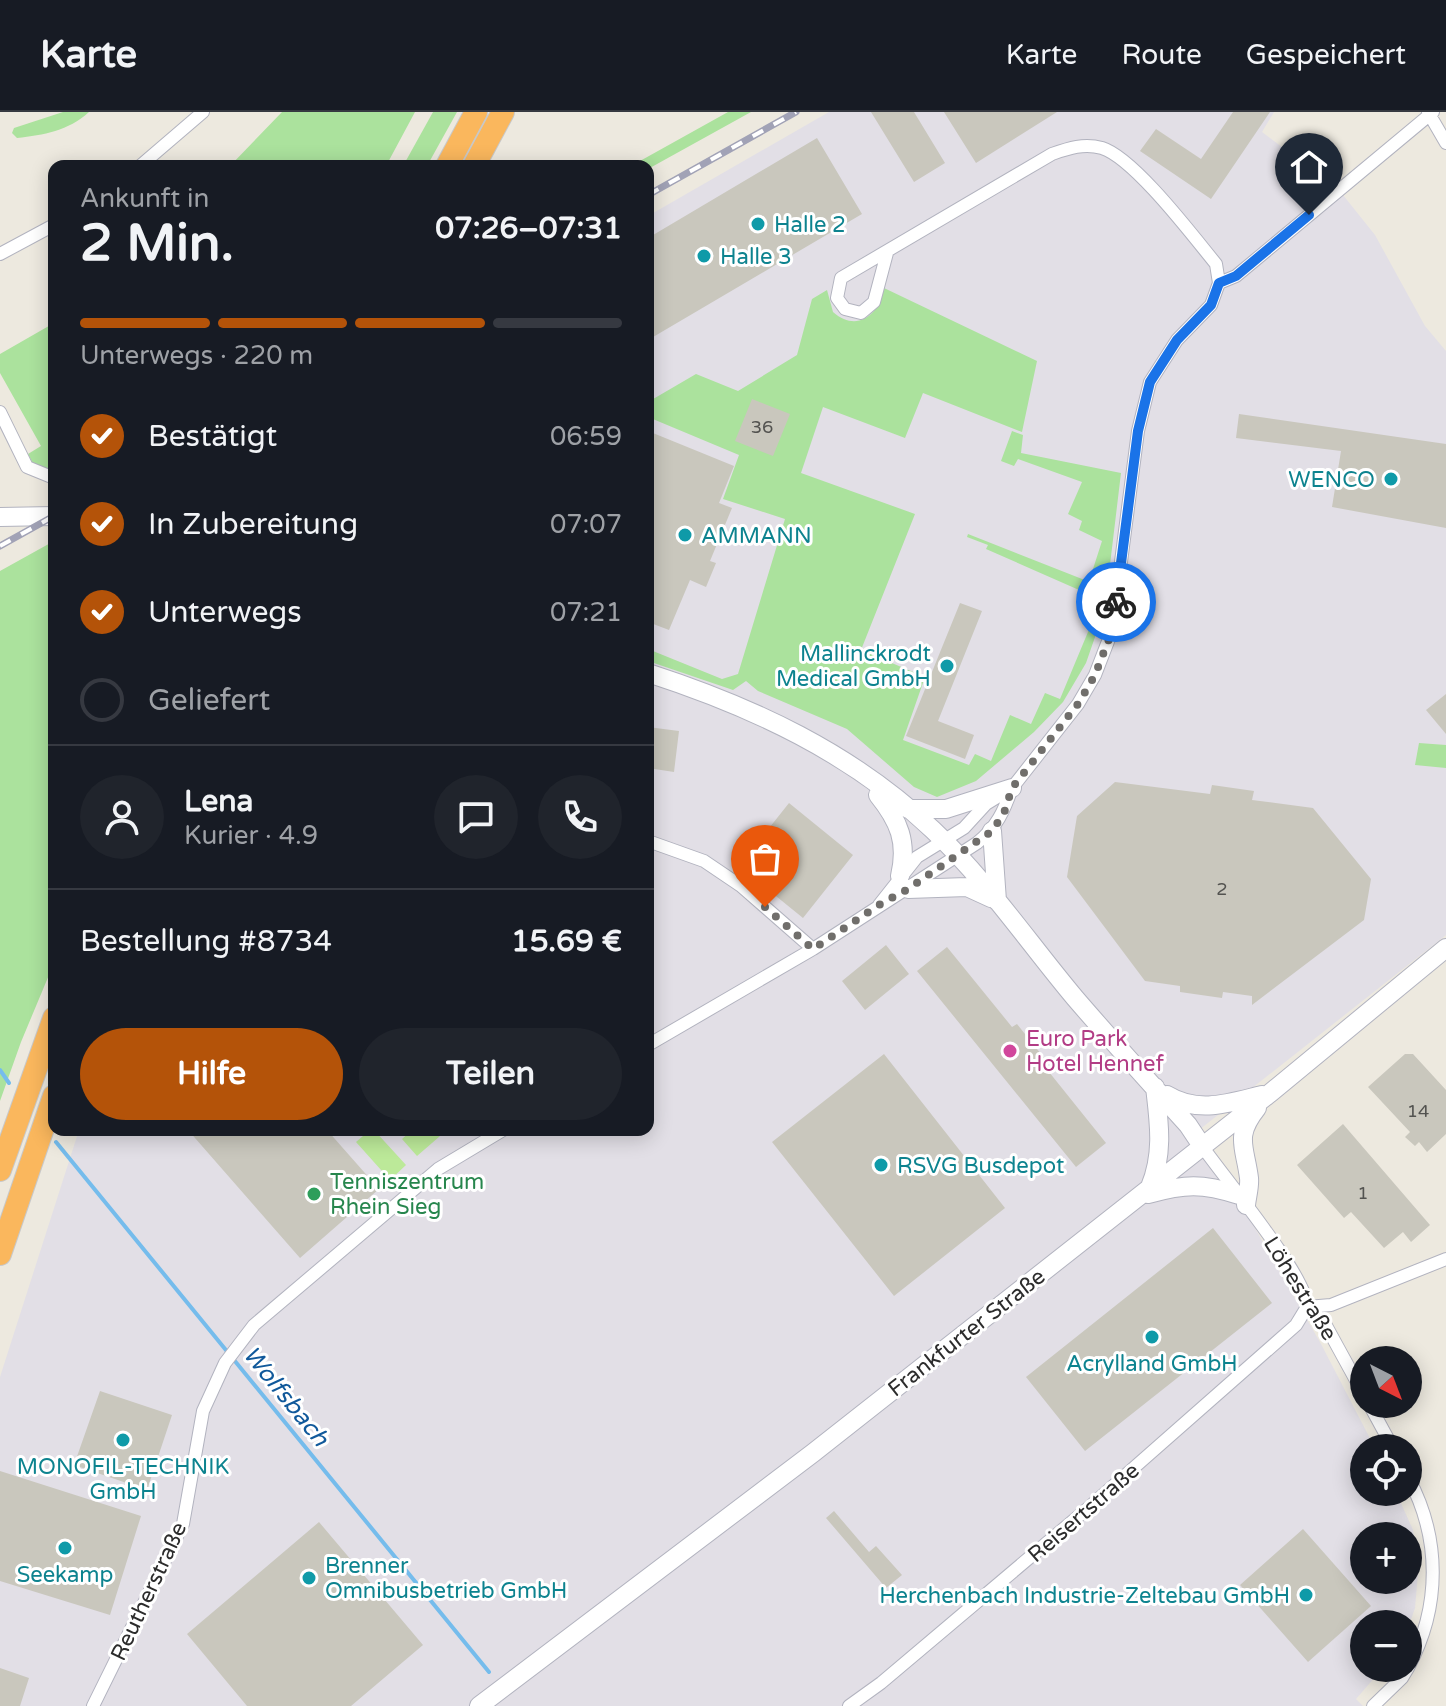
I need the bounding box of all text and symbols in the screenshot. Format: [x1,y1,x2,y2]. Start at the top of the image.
text: Karte [40,32,137,78]
text: Karte [1006,38,1077,72]
text: Route [1121,38,1202,72]
text: Gespeichert [1246,38,1406,72]
pin [1275,133,1343,215]
icon: home [1287,145,1331,189]
text: Ankunft in [80,183,209,214]
text: 07:26–07:31 [435,210,622,247]
text: 2 Min. [80,212,234,275]
place label: Halle 2 [774,212,846,238]
marker: Halle 2 [749,215,767,233]
place label: Halle 3 [720,244,792,270]
marker: Halle 3 [695,247,713,265]
text: Unterwegs · 220 m [80,340,313,371]
icon: check [80,414,124,458]
house number: 36 [751,416,773,438]
text: Bestätigt [148,418,277,455]
text: 06:59 [550,421,622,452]
place label: WENCO [1288,467,1375,493]
marker: WENCO [1382,470,1400,488]
icon: check [80,502,124,546]
text: In Zubereitung [148,506,358,543]
text: 07:07 [550,509,622,540]
place label: AMMANN [701,523,812,549]
marker: AMMANN [676,526,694,544]
courier [1076,562,1156,642]
icon: bike [1094,580,1138,624]
icon: check [80,590,124,634]
text: Unterwegs [148,594,302,631]
text: 07:21 [550,597,622,628]
place label: Mallinckrodt Medical GmbH [776,641,931,692]
marker: Mallinckrodt Medical GmbH [938,657,956,675]
text: Geliefert [148,682,270,719]
button: person [80,775,164,859]
button: chat [434,775,518,859]
button: phone [538,775,622,859]
text: Lena [184,783,253,820]
text: Kurier · 4.9 [184,820,318,851]
pin [731,825,799,907]
icon: bag [743,837,787,881]
house number: 2 [1216,878,1228,900]
text: Bestellung #8734 [80,923,332,960]
text: 15.69 € [511,923,622,960]
place label: Euro Park Hotel Hennef [1026,1026,1164,1077]
button: Hilfe [80,1028,343,1120]
button: Teilen [359,1028,622,1120]
marker: Euro Park Hotel Hennef [1001,1042,1019,1060]
house number: 14 [1407,1100,1429,1122]
place label: RSVG Busdepot [897,1153,1064,1179]
marker: RSVG Busdepot [872,1156,890,1174]
place label: Tenniszentrum Rhein Sieg [330,1169,484,1220]
house number: 1 [1357,1182,1369,1204]
marker: Tenniszentrum Rhein Sieg [305,1185,323,1203]
street label: Löhestraße [1258,1232,1342,1345]
street label: Frankfurter Straße [883,1263,1050,1402]
marker: Acrylland GmbH [1143,1328,1161,1346]
water label: Wolfsbach [236,1340,336,1453]
north arrow [1350,1346,1422,1418]
map controls [1350,1346,1422,1682]
place label: Acrylland GmbH [1066,1351,1238,1377]
marker: MONOFIL-TECHNIK GmbH [114,1431,132,1449]
button: locate [1350,1434,1422,1506]
place label: MONOFIL-TECHNIK GmbH [17,1454,229,1505]
street label: Reisertstraße [1023,1457,1145,1568]
street label: Reutherstraße [105,1518,192,1665]
button: + [1350,1522,1422,1594]
marker: Seekamp [56,1539,74,1557]
place label: Brenner Omnibusbetrieb GmbH [325,1553,567,1604]
place label: Seekamp [17,1562,113,1588]
marker: Brenner Omnibusbetrieb GmbH [300,1569,318,1587]
place label: Herchenbach Industrie-Zeltebau GmbH [879,1583,1290,1609]
marker: Herchenbach Industrie-Zeltebau GmbH [1297,1586,1315,1604]
button: − [1350,1610,1422,1682]

